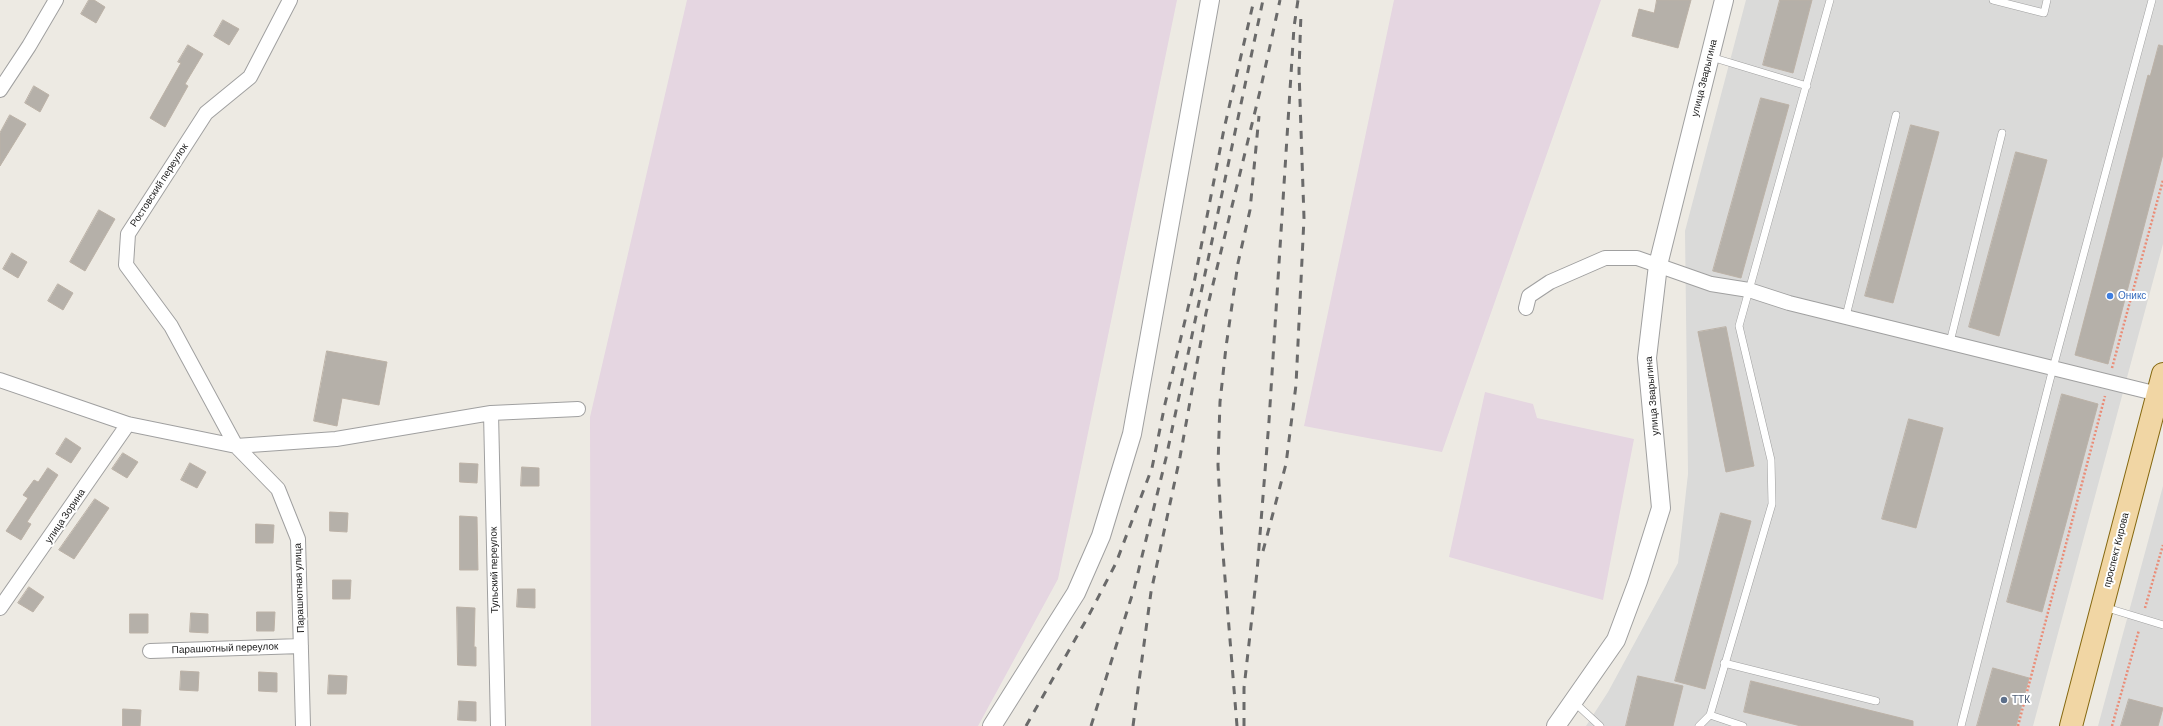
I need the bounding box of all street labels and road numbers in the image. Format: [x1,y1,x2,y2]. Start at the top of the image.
street label: улица Зварыгина [1689,38,1719,118]
street label: Ростовский переулок [127,141,191,229]
street label: улица Зварыгина [1643,356,1661,436]
street label: улица Зорина [42,486,88,546]
street label: проспект Кирова [2101,511,2131,589]
street label: Тульский переулок [487,527,501,613]
street label: Парашютная улица [291,543,307,633]
street label: Парашютный переулок [171,640,279,656]

